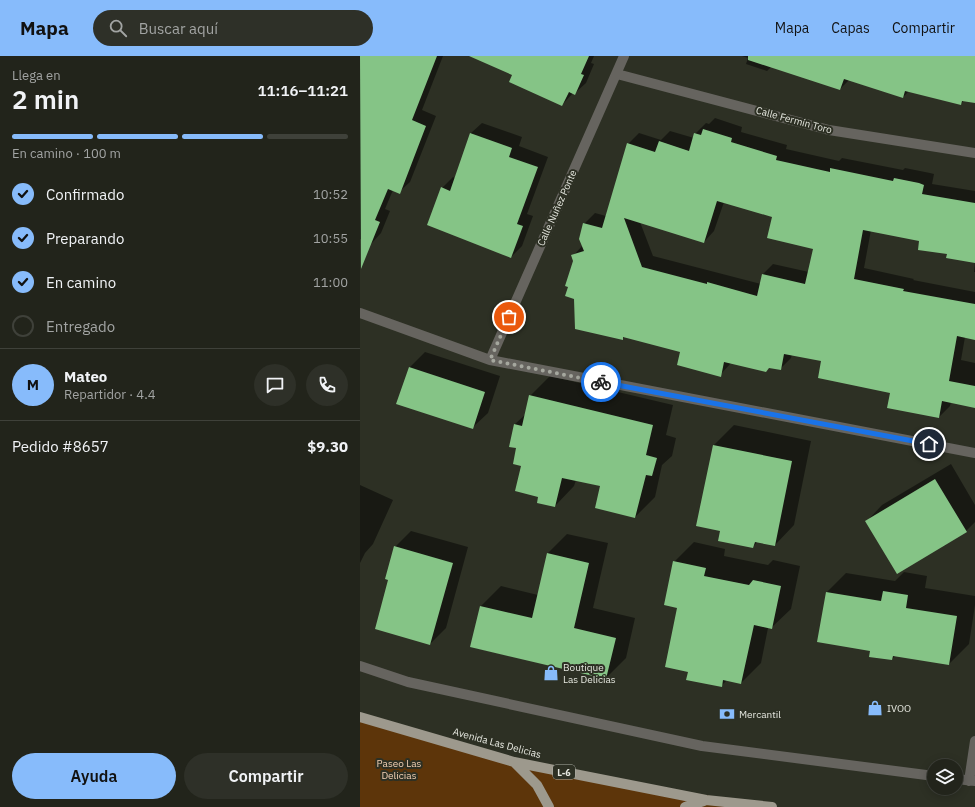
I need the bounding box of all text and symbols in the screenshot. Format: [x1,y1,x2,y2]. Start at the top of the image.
search box [93,10,373,46]
text: Mapa [20,16,69,40]
icon: search [107,17,129,39]
text: Buscar aquí [139,19,218,38]
text: Mapa [775,19,809,37]
text: Capas [831,19,870,37]
text: Compartir [892,19,955,37]
text: Llega en [12,67,61,84]
text: 11:16–11:21 [258,81,348,100]
text: 2 min [12,82,79,116]
street label: Calle Fermín Toro [754,104,834,137]
text: En camino · 100 m [12,145,121,162]
street label: Calle Nuñez Ponte [534,168,580,248]
icon: check [12,183,34,205]
text: Confirmado [46,185,124,204]
text: 10:52 [313,186,348,203]
icon: check [12,227,34,249]
text: Preparando [46,229,124,248]
text: 10:55 [313,230,348,247]
icon: check [12,271,34,293]
text: En camino [46,273,116,292]
text: 11:00 [313,274,348,291]
pin [492,300,526,334]
icon: bag [498,306,520,328]
text: Entregado [46,317,115,336]
courier [581,362,621,402]
button: chat [254,364,296,406]
button: phone [306,364,348,406]
text: Mateo [64,367,107,386]
icon: bike [590,371,612,393]
text: M [27,375,39,394]
text: Repartidor · 4.4 [64,386,155,403]
pin [912,427,946,461]
icon: home [918,433,940,455]
text: Pedido #8657 [12,437,109,456]
text: $9.30 [307,437,348,456]
place label: Boutique Las Delicias [563,661,616,686]
shop icon: Boutique Las Delicias [542,664,560,682]
shop icon: IVOO [866,699,884,717]
place label: IVOO [887,702,911,715]
bank icon: Mercantil [718,705,736,723]
place label: Mercantil [739,708,781,721]
street label: Avenida Las Delicias [451,725,543,761]
button: Ayuda [12,753,176,799]
button: Compartir [184,753,348,799]
park label: Paseo Las Delicias [377,757,422,782]
map controls [927,759,963,795]
button: layers [927,759,963,795]
road number: L-6 [553,765,575,779]

